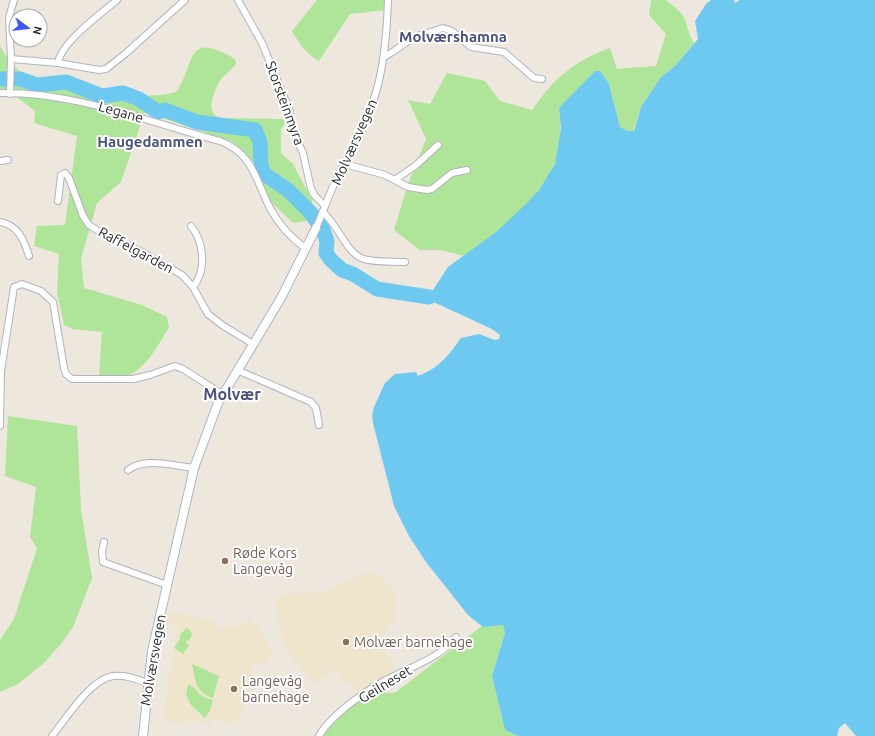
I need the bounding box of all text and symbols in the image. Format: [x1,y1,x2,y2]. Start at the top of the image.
north arrow [8,8,48,48]
text: N [31,25,45,36]
district label: Molværshamna [399,28,507,45]
street label: Storsteinmyra [262,59,308,147]
street label: Molværsvegen [328,96,380,188]
street label: Legane [97,98,145,126]
district label: Haugedammen [97,133,203,150]
street label: Raffelgarden [96,224,176,276]
district label: Molvær [203,385,261,403]
place label: Røde Kors Langevåg [233,545,297,577]
marker: Røde Kors Langevåg [220,556,230,566]
street label: Molværsvegen [137,613,169,707]
place label: Molvær barnehage [354,634,473,650]
marker: Molvær barnehage [341,637,351,647]
street label: Geilneset [356,662,415,706]
place label: Langevåg barnehage [242,673,309,705]
marker: Langevåg barnehage [229,684,239,694]

